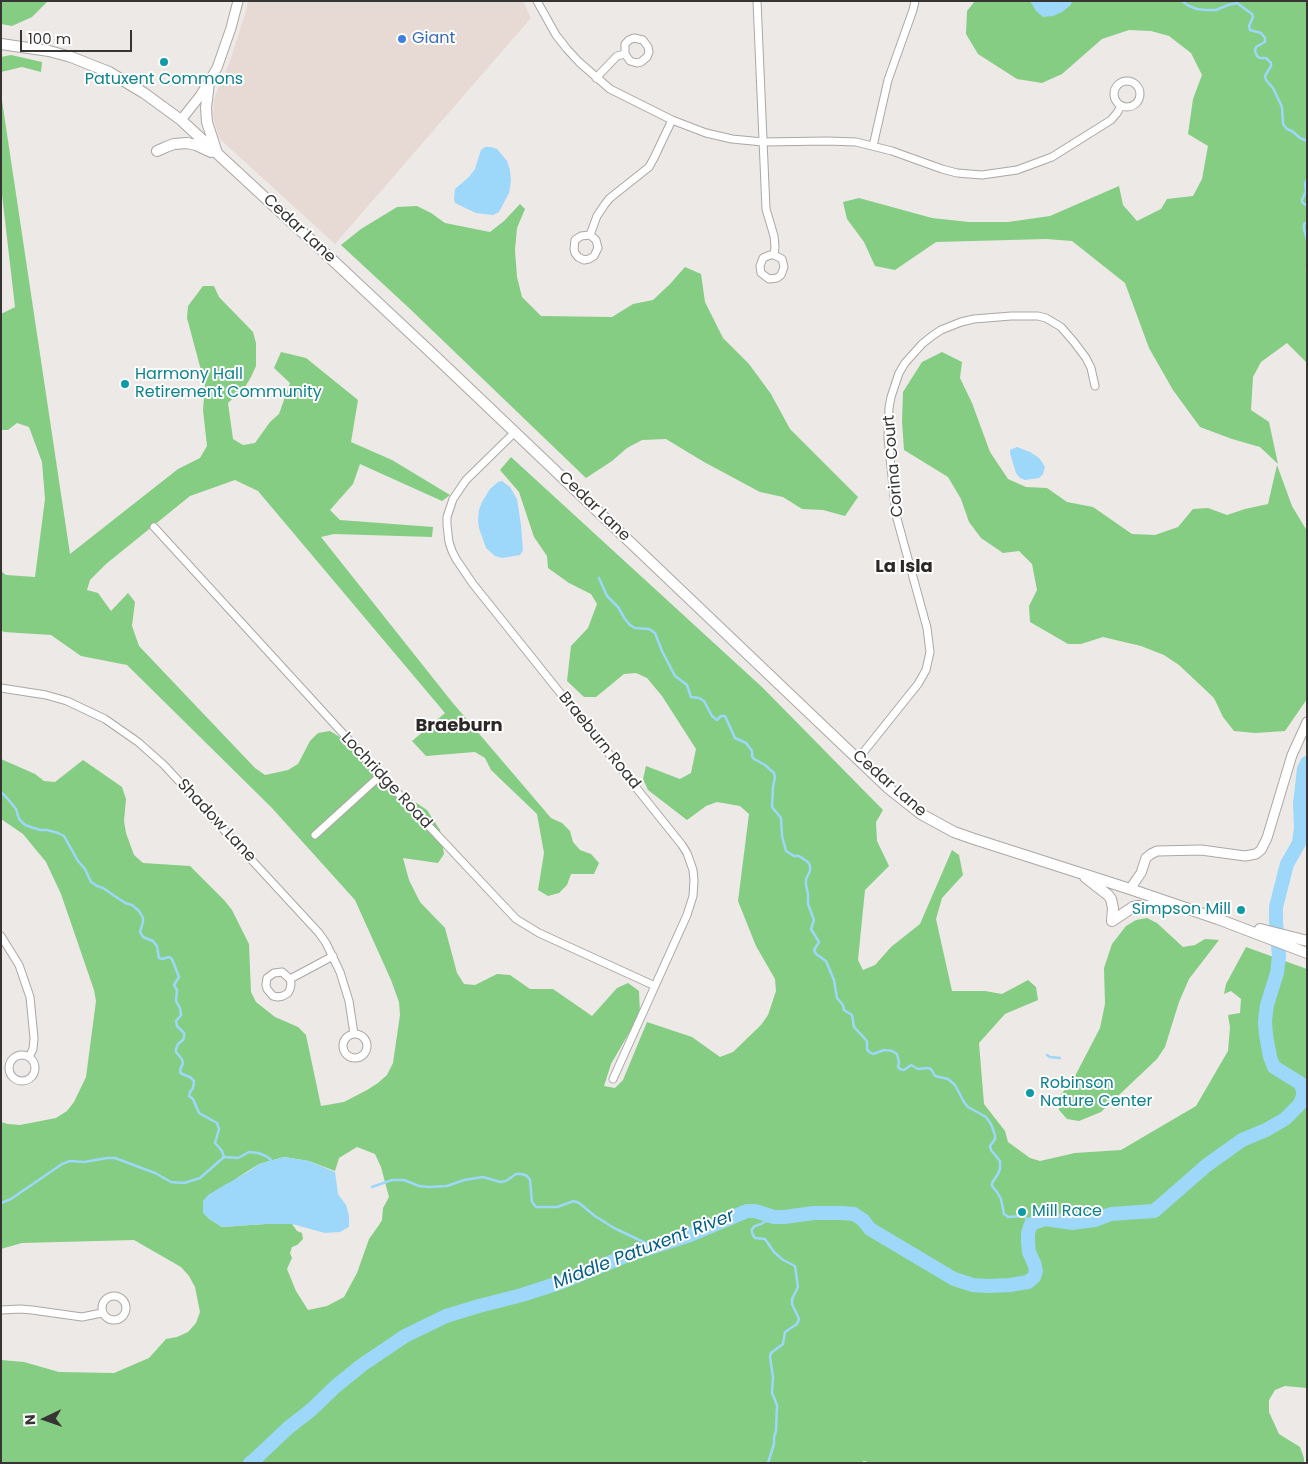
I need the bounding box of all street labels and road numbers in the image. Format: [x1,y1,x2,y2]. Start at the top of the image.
street label: Cedar Lane [259,191,339,267]
street label: Corina Court [880,414,908,518]
street label: Cedar Lane [554,468,634,546]
street label: Braeburn Road [554,688,644,794]
street label: Lochridge Road [337,729,435,833]
street label: Cedar Lane [848,747,930,821]
street label: Shadow Lane [173,775,259,867]

